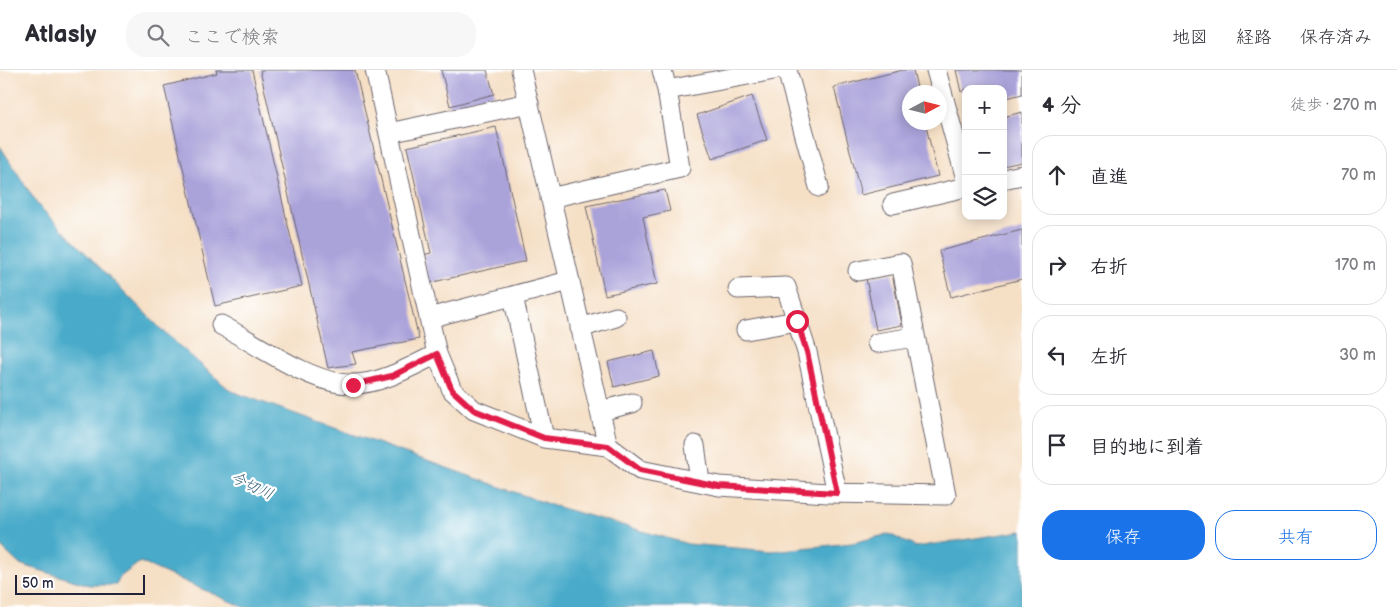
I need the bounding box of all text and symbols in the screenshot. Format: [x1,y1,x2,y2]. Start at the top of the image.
search box [126,12,476,57]
text: Atlasly [25,20,96,49]
icon: search [144,21,172,49]
text: ここで検索 [184,26,280,49]
text: 地図 [1172,27,1208,48]
text: 経路 [1236,27,1272,48]
text: 保存済み [1300,27,1372,48]
north arrow [902,85,947,130]
map controls [962,85,1007,220]
button: + [962,85,1007,130]
text: 4 分 [1042,93,1081,118]
text: 徒歩 · 270 m [1290,96,1377,115]
button: − [962,130,1007,175]
icon: ahead [1043,161,1071,189]
text: 直進 [1090,166,1128,189]
text: 70 m [1341,166,1376,185]
button: layers [962,175,1007,220]
icon: right [1043,251,1071,279]
text: 右折 [1090,256,1128,279]
text: 170 m [1335,256,1376,275]
route start [786,310,809,333]
icon: left [1043,341,1071,369]
text: 左折 [1090,346,1128,369]
text: 30 m [1339,346,1376,365]
route end [342,374,365,397]
icon: arrive [1043,431,1071,459]
text: 目的地に到着 [1090,436,1204,459]
water label: 今切川 [228,468,276,504]
button: 保存 [1042,510,1205,560]
button: 共有 [1215,510,1377,560]
scale bar [15,572,145,595]
text: 50 m [22,575,54,592]

